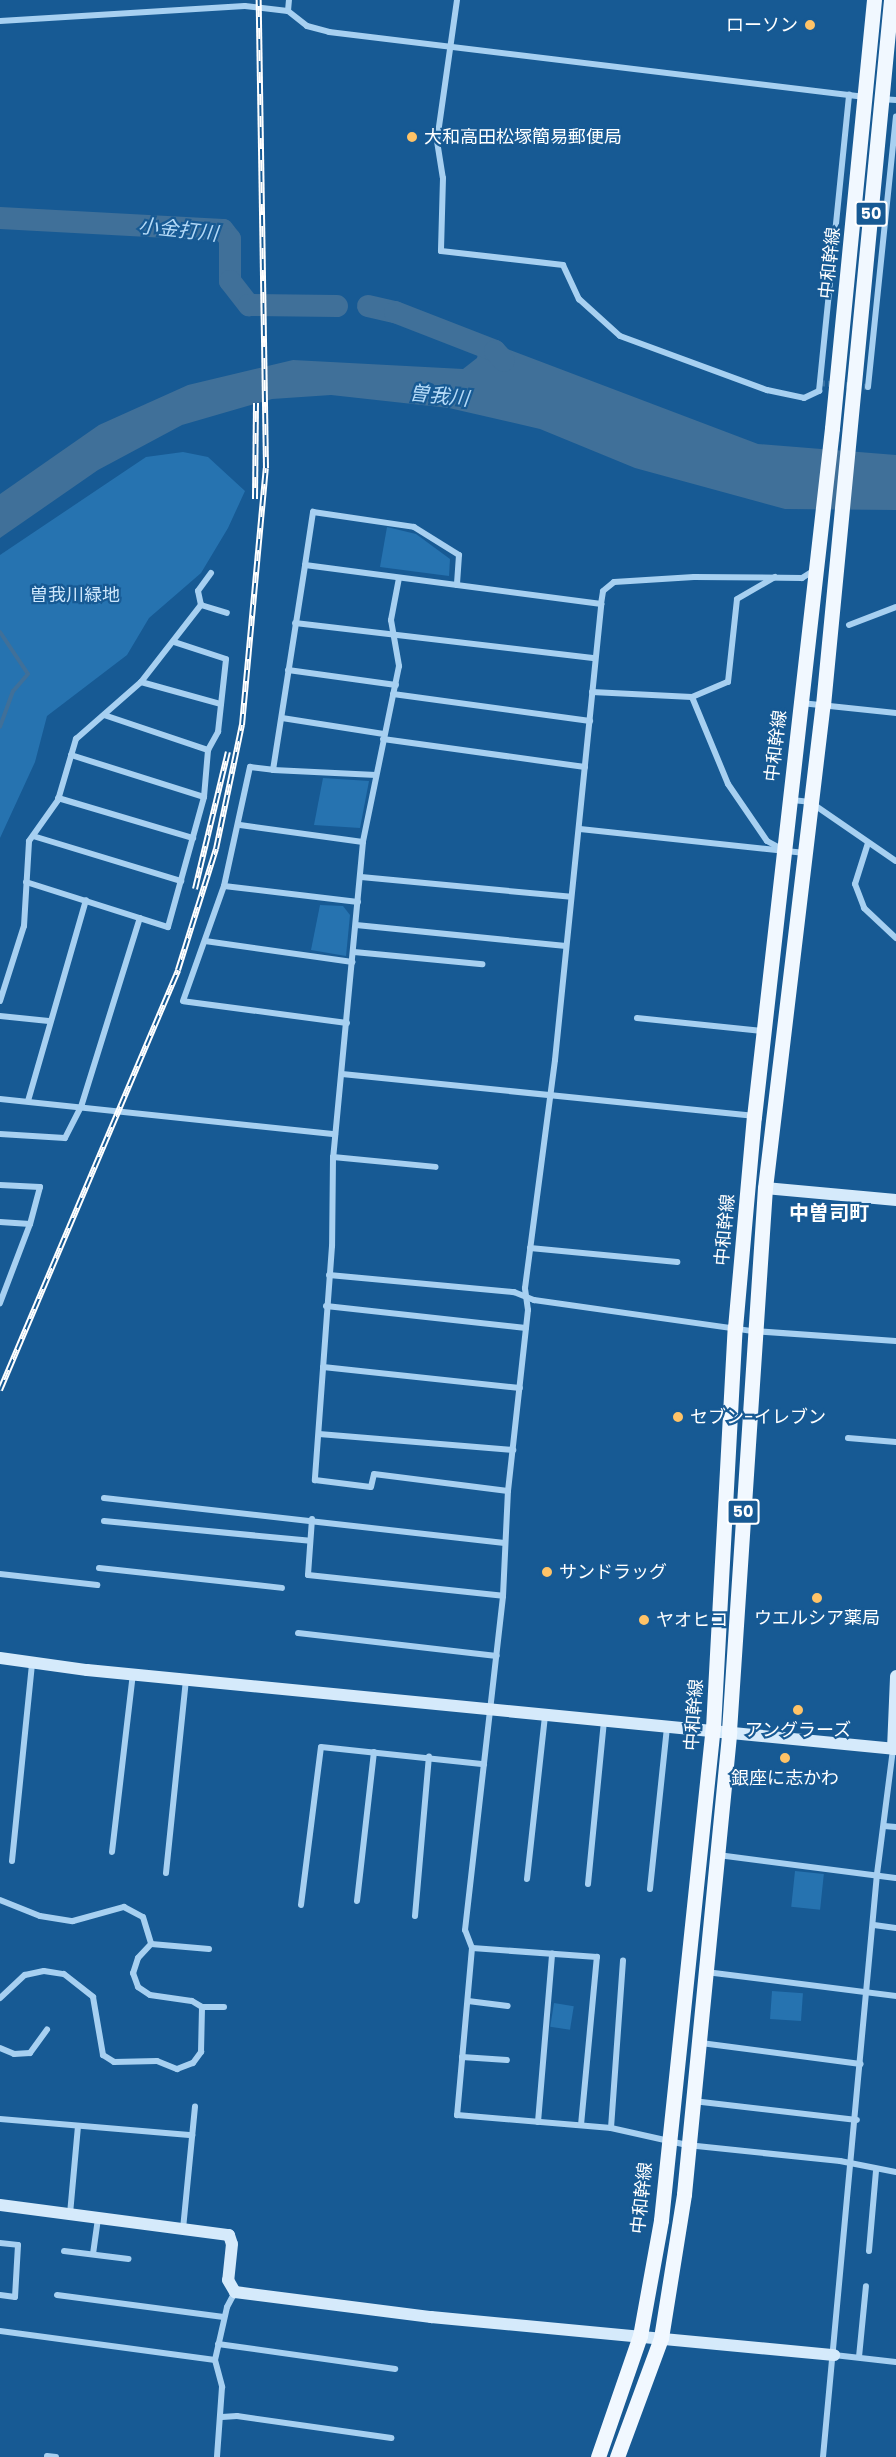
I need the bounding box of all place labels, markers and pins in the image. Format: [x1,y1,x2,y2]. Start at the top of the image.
place label: ローソン [726,14,798,36]
marker: ローソン [803,18,817,32]
place label: 大和高田松塚簡易郵便局 [424,126,622,148]
marker: 大和高田松塚簡易郵便局 [405,130,419,144]
place label: セブン-イレブン [690,1406,826,1428]
marker: セブン-イレブン [671,1410,685,1424]
place label: サンドラッグ [559,1561,667,1583]
marker: サンドラッグ [540,1565,554,1579]
marker: ウエルシア薬局 [810,1591,824,1605]
place label: ウエルシア薬局 [754,1607,880,1629]
place label: ヤオヒコ [656,1609,728,1631]
marker: ヤオヒコ [637,1613,651,1627]
marker: アングラーズ [791,1703,805,1717]
place label: アングラーズ [744,1719,852,1741]
marker: 銀座に志かわ [778,1751,792,1765]
place label: 銀座に志かわ [731,1767,839,1789]

